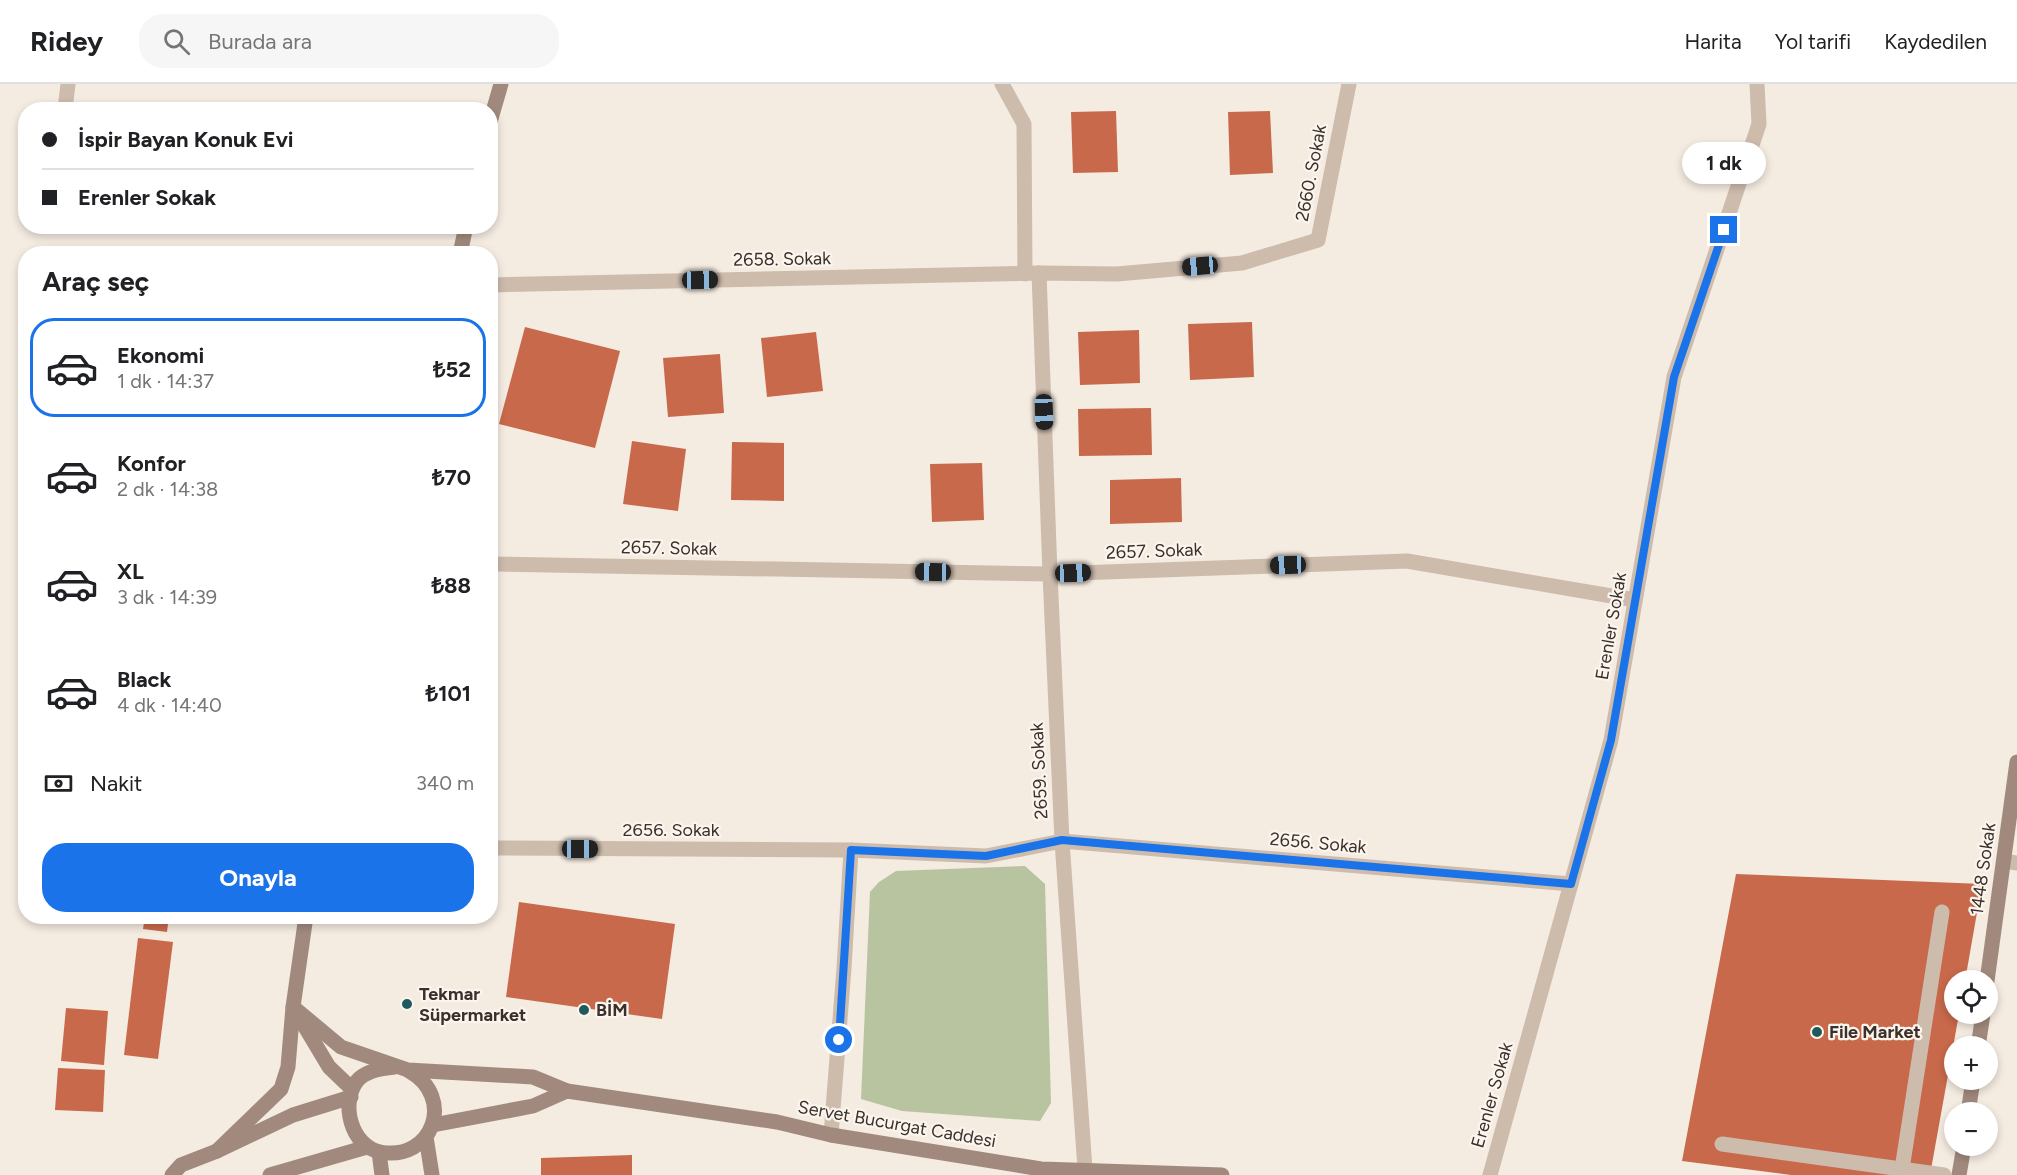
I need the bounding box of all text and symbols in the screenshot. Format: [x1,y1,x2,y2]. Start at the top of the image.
search box [139,14,559,68]
text: Ridey [30,24,103,58]
icon: search [160,25,193,58]
text: Burada ara [208,28,312,55]
text: Harita [1685,29,1742,54]
text: Yol tarifi [1775,29,1851,54]
text: Kaydedilen [1884,29,1987,54]
street label: 2660. Sokak [1291,122,1331,223]
text: İspir Bayan Konuk Evi [78,126,294,153]
callout: 1 dk [1682,143,1766,185]
text: 1 dk [1706,151,1742,175]
text: Erenler Sokak [78,184,216,211]
route end [1710,216,1737,243]
street label: 2658. Sokak [733,247,831,271]
car [1181,255,1219,277]
text: Araç seç [42,265,149,298]
car [682,271,718,289]
icon: car [45,341,99,395]
text: Ekonomi [117,342,204,369]
text: ₺52 [433,356,471,383]
text: 1 dk · 14:37 [117,369,214,393]
car [1034,394,1054,430]
icon: car [45,449,99,503]
text: Konfor [117,450,186,477]
text: ₺70 [432,464,471,491]
text: 2 dk · 14:38 [117,477,218,501]
street label: 2657. Sokak [621,536,718,560]
street label: 2657. Sokak [1105,538,1203,564]
car [1270,555,1306,575]
icon: car [45,557,99,611]
text: XL [117,558,144,585]
car [915,563,951,581]
car [1055,563,1091,583]
street label: Erenler Sokak [1591,570,1631,682]
text: ₺88 [431,572,471,599]
text: 3 dk · 14:39 [117,585,217,609]
icon: car [45,665,99,719]
text: Black [117,666,171,693]
text: ₺101 [426,680,471,707]
text: 4 dk · 14:40 [117,693,222,717]
street label: 2659. Sokak [1025,722,1053,820]
icon: cash [42,767,75,800]
text: Nakit [90,770,142,797]
text: 340 m [416,771,474,795]
street label: 2656. Sokak [623,819,720,841]
street label: 1448 Sokak [1966,821,2000,917]
street label: 2656. Sokak [1269,828,1367,858]
car [562,840,598,858]
button: Onayla [42,843,474,912]
map controls [1944,970,1998,1156]
button: locate [1944,970,1998,1024]
place label: Tekmar Süpermarket [419,983,526,1026]
marker: Tekmar Süpermarket [400,997,414,1011]
place label: BİM [596,999,628,1021]
marker: BİM [577,1003,591,1017]
place label: File Market [1829,1021,1921,1043]
marker: File Market [1810,1025,1824,1039]
route start [825,1026,852,1053]
button: + [1944,1036,1998,1090]
street label: Erenler Sokak [1466,1039,1518,1150]
street label: Servet Bucurgat Caddesi [796,1096,998,1152]
button: − [1944,1102,1998,1156]

